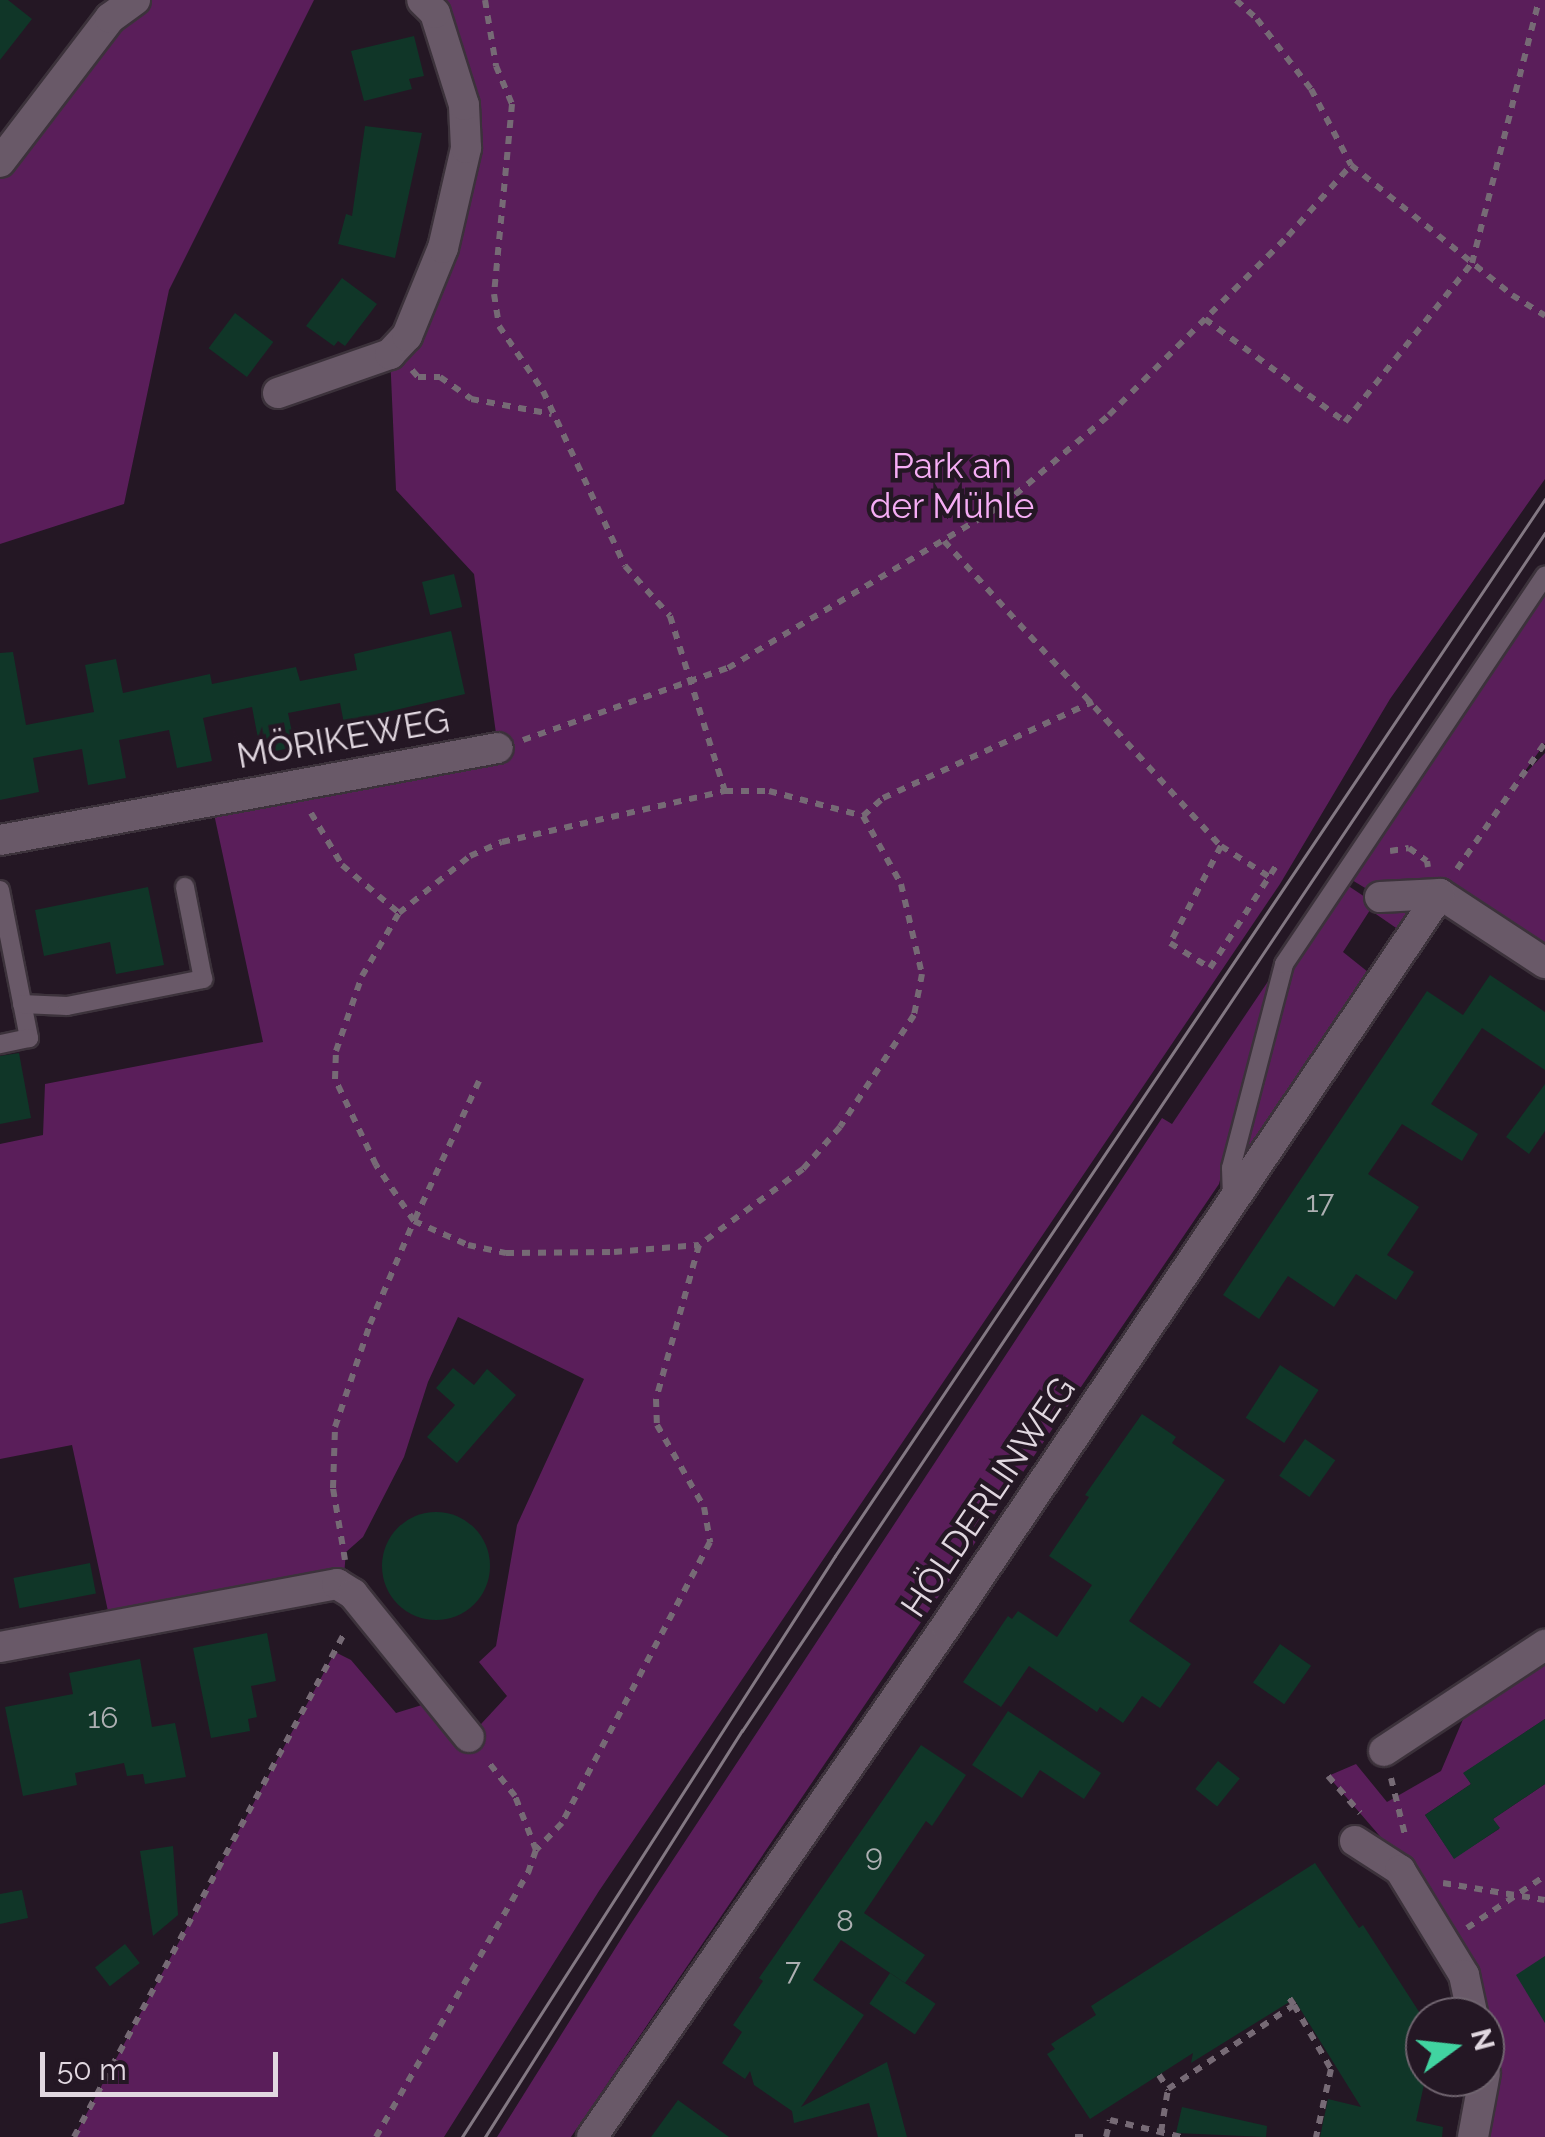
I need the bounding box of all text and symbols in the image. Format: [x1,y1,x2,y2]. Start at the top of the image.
park label: Park an der Mühle [869,445,1035,527]
street label: MÖRIKEWEG [234,699,452,777]
house number: 17 [1306,1184,1334,1220]
street label: HÖLDERLINWEG [892,1369,1084,1625]
house number: 16 [88,1700,118,1736]
house number: 9 [865,1837,883,1873]
house number: 8 [836,1903,854,1939]
house number: 7 [785,1952,801,1988]
north arrow [1405,1997,1505,2097]
text: N [1464,2025,1501,2054]
scale bar [45,2032,282,2094]
text: 50 m [57,2052,127,2087]

